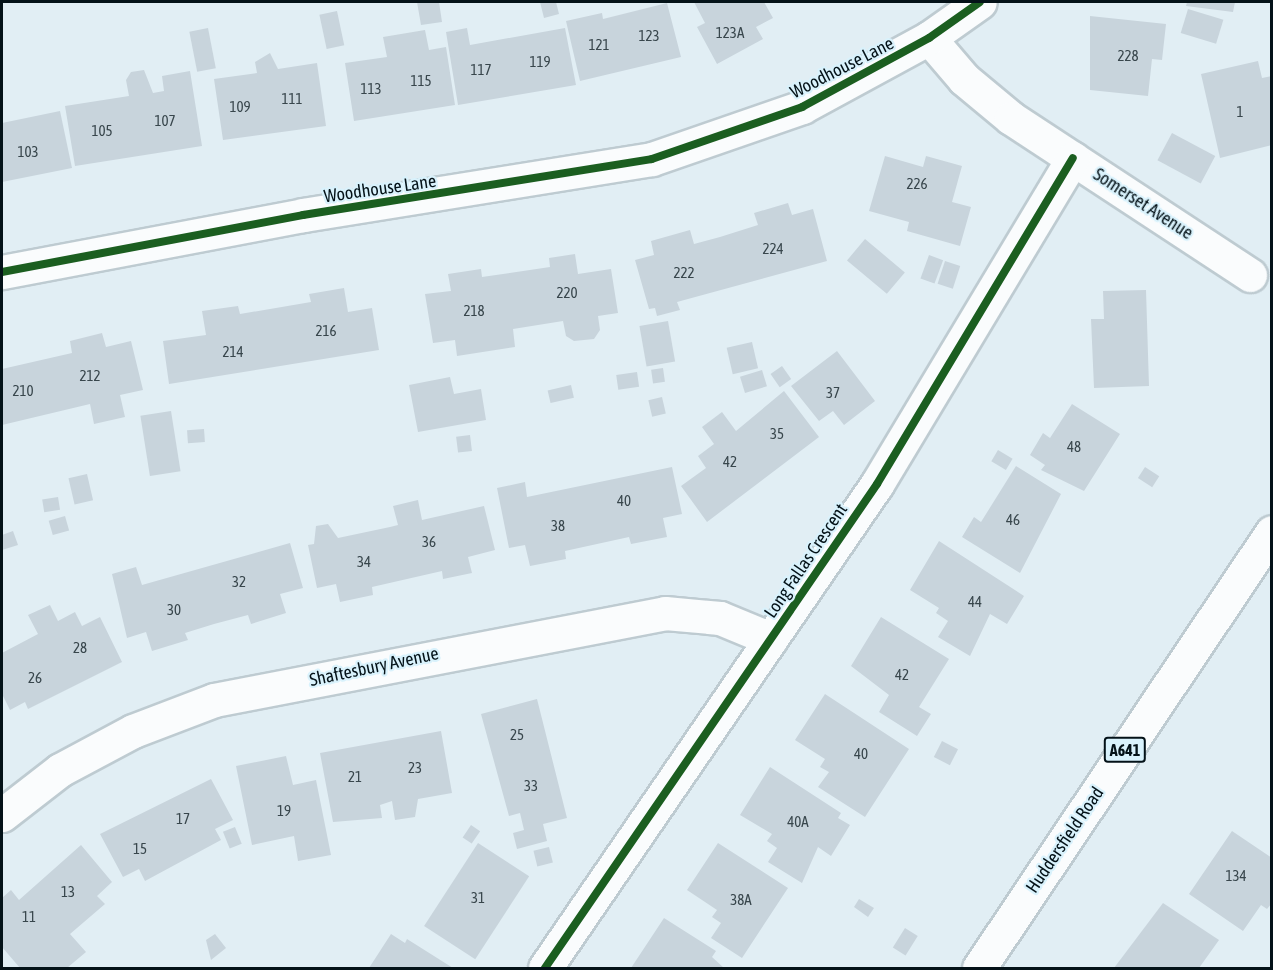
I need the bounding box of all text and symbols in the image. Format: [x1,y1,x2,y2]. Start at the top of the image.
house number: 123A [716,24,744,42]
house number: 123 [638,27,660,45]
street label: Woodhouse Lane [787,33,897,103]
house number: 121 [588,36,610,54]
house number: 228 [1117,47,1139,65]
house number: 119 [529,53,551,71]
house number: 117 [470,61,492,79]
house number: 115 [410,72,432,90]
house number: 113 [360,80,382,98]
house number: 111 [281,90,303,108]
house number: 109 [229,98,251,116]
house number: 1 [1236,103,1244,121]
house number: 107 [154,112,176,130]
house number: 105 [91,122,113,140]
house number: 103 [17,143,39,161]
street label: Somerset Avenue [1089,164,1197,244]
street label: Woodhouse Lane [323,170,437,208]
house number: 226 [906,175,928,193]
house number: 224 [762,240,784,258]
house number: 222 [673,264,695,282]
house number: 220 [556,284,578,302]
house number: 218 [463,302,485,320]
house number: 216 [315,322,337,340]
house number: 214 [222,343,244,361]
house number: 212 [79,367,101,385]
house number: 210 [12,382,34,400]
house number: 37 [826,384,840,402]
house number: 35 [770,425,784,443]
house number: 48 [1067,438,1081,456]
house number: 42 [723,453,737,471]
house number: 40 [617,492,631,510]
street label: Long Fallas Crescent [760,500,852,622]
house number: 46 [1006,511,1020,529]
house number: 38 [551,517,565,535]
house number: 36 [422,533,436,551]
house number: 34 [357,553,371,571]
house number: 32 [232,573,246,591]
house number: 44 [968,593,982,611]
house number: 30 [167,601,181,619]
house number: 28 [73,639,87,657]
street label: Shaftesbury Avenue [307,643,441,691]
house number: 42 [895,666,909,684]
house number: 26 [28,669,42,687]
house number: 25 [510,726,524,744]
road number: A641 [1102,737,1148,763]
house number: 40 [854,745,868,763]
house number: 23 [408,759,422,777]
house number: 21 [348,768,362,786]
house number: 33 [524,777,538,795]
street label: Huddersfield Road [1022,783,1108,897]
house number: 19 [277,802,291,820]
house number: 17 [176,810,190,828]
house number: 40A [787,813,809,831]
house number: 15 [133,840,147,858]
house number: 134 [1225,867,1247,885]
house number: 13 [61,883,75,901]
house number: 31 [471,889,485,907]
house number: 38A [730,891,752,909]
house number: 11 [22,908,36,926]

